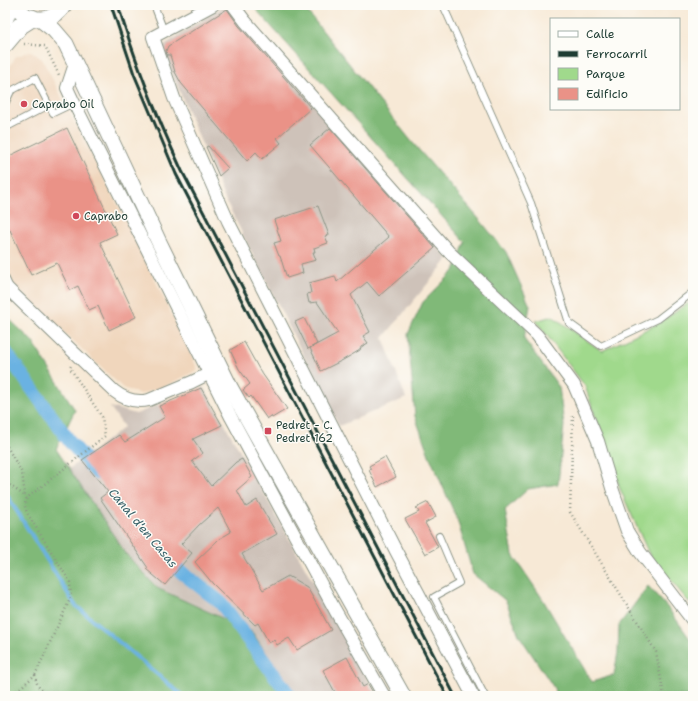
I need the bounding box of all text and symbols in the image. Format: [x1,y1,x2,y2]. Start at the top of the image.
legend [550,18,680,110]
text: Calle [586,26,615,42]
text: Ferrocarril [586,46,647,62]
text: Parque [586,66,625,82]
text: Edificio [586,86,628,102]
place label: Caprabo Oil [32,97,95,112]
marker: Caprabo Oil [19,99,29,109]
place label: Caprabo [84,209,128,224]
marker: Caprabo [71,211,81,221]
place label: Pedret - C. Pedret 162 [276,418,333,446]
marker: Pedret - C. Pedret 162 [263,426,273,436]
water label: Canal d'en Casas [105,485,181,571]

